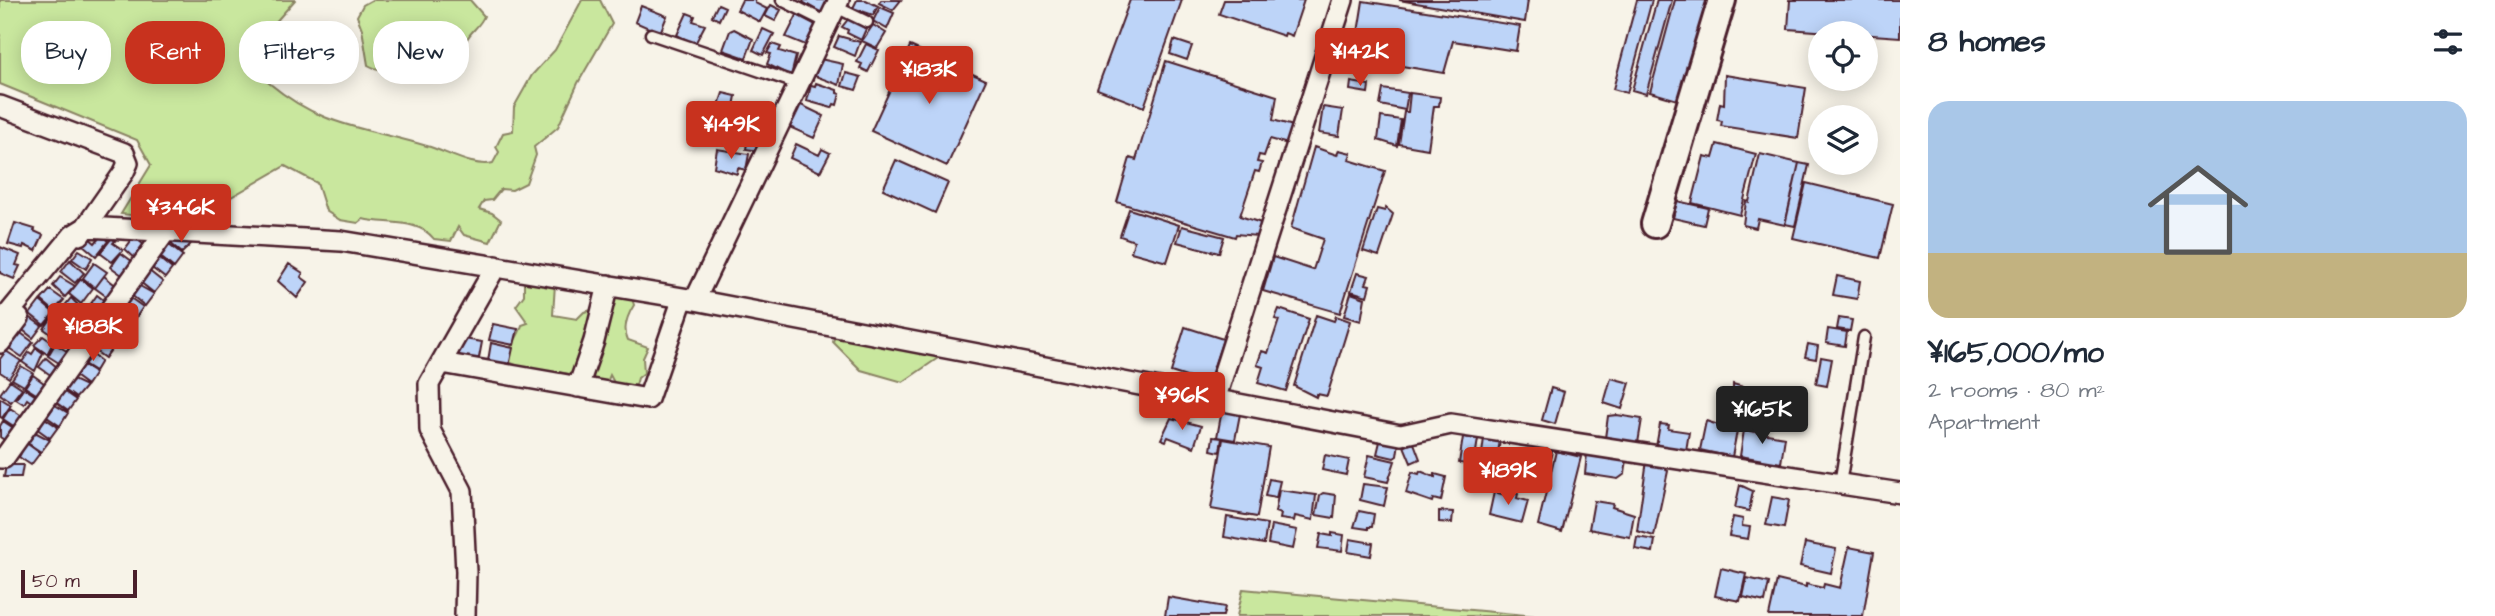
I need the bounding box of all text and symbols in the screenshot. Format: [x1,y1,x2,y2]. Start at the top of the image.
chip: Buy [21,21,111,84]
chip: Rent [125,21,225,84]
chip: Filters [239,21,359,84]
chip: New [373,21,469,84]
map controls [1808,21,1878,175]
button: locate [1808,21,1878,91]
text: 8 homes [1928,21,2046,63]
icon: filters [2429,23,2467,61]
pin: ¥142K [1311,28,1409,88]
text: ¥142K [1331,35,1389,67]
pin: ¥183K [880,46,978,106]
text: ¥183K [901,53,957,85]
pin: ¥149K [682,102,780,161]
button: layers [1808,105,1878,175]
text: ¥149K [702,108,760,140]
icon: home [2135,147,2261,273]
pin: ¥346K [132,184,230,244]
text: ¥346K [147,191,215,223]
pin: ¥188K [44,304,142,363]
text: ¥188K [64,310,122,342]
text: ¥165,000/mo [1928,332,2104,374]
pin: ¥96K [1141,372,1223,432]
text: 2 rooms · 80 m² [1928,374,2105,406]
text: ¥96K [1155,379,1209,411]
pin: ¥165K [1713,386,1811,446]
text: ¥165K [1732,393,1792,425]
text: Apartment [1928,406,2040,438]
pin: ¥189K [1459,448,1557,507]
text: ¥189K [1479,454,1537,486]
scale bar [21,567,136,599]
text: 50 m [32,568,80,595]

